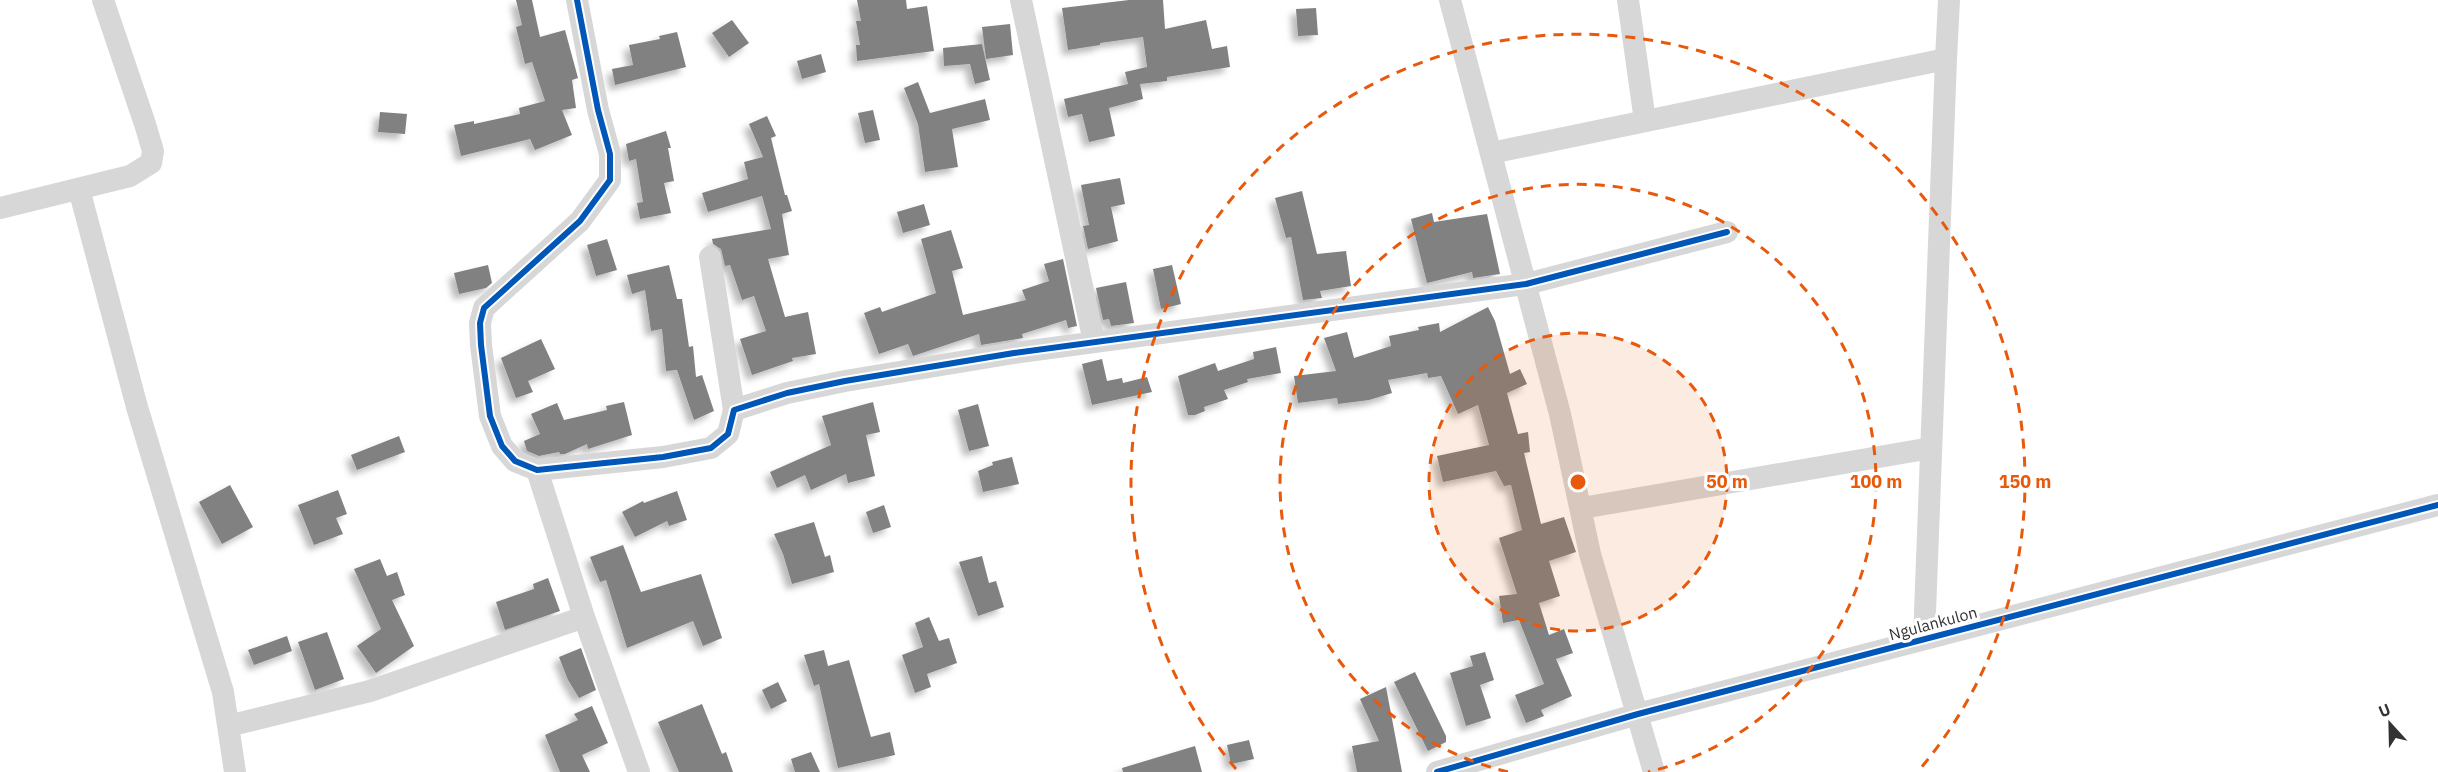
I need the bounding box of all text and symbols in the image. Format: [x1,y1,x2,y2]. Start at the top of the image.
text: 50 m [1706,470,1748,493]
text: 100 m [1850,470,1902,493]
text: 150 m [1999,470,2051,493]
centre of rings [1568,472,1588,492]
street label: Ngulankulon [1887,602,1979,644]
north arrow [2360,694,2420,754]
text: U [2375,699,2393,721]

